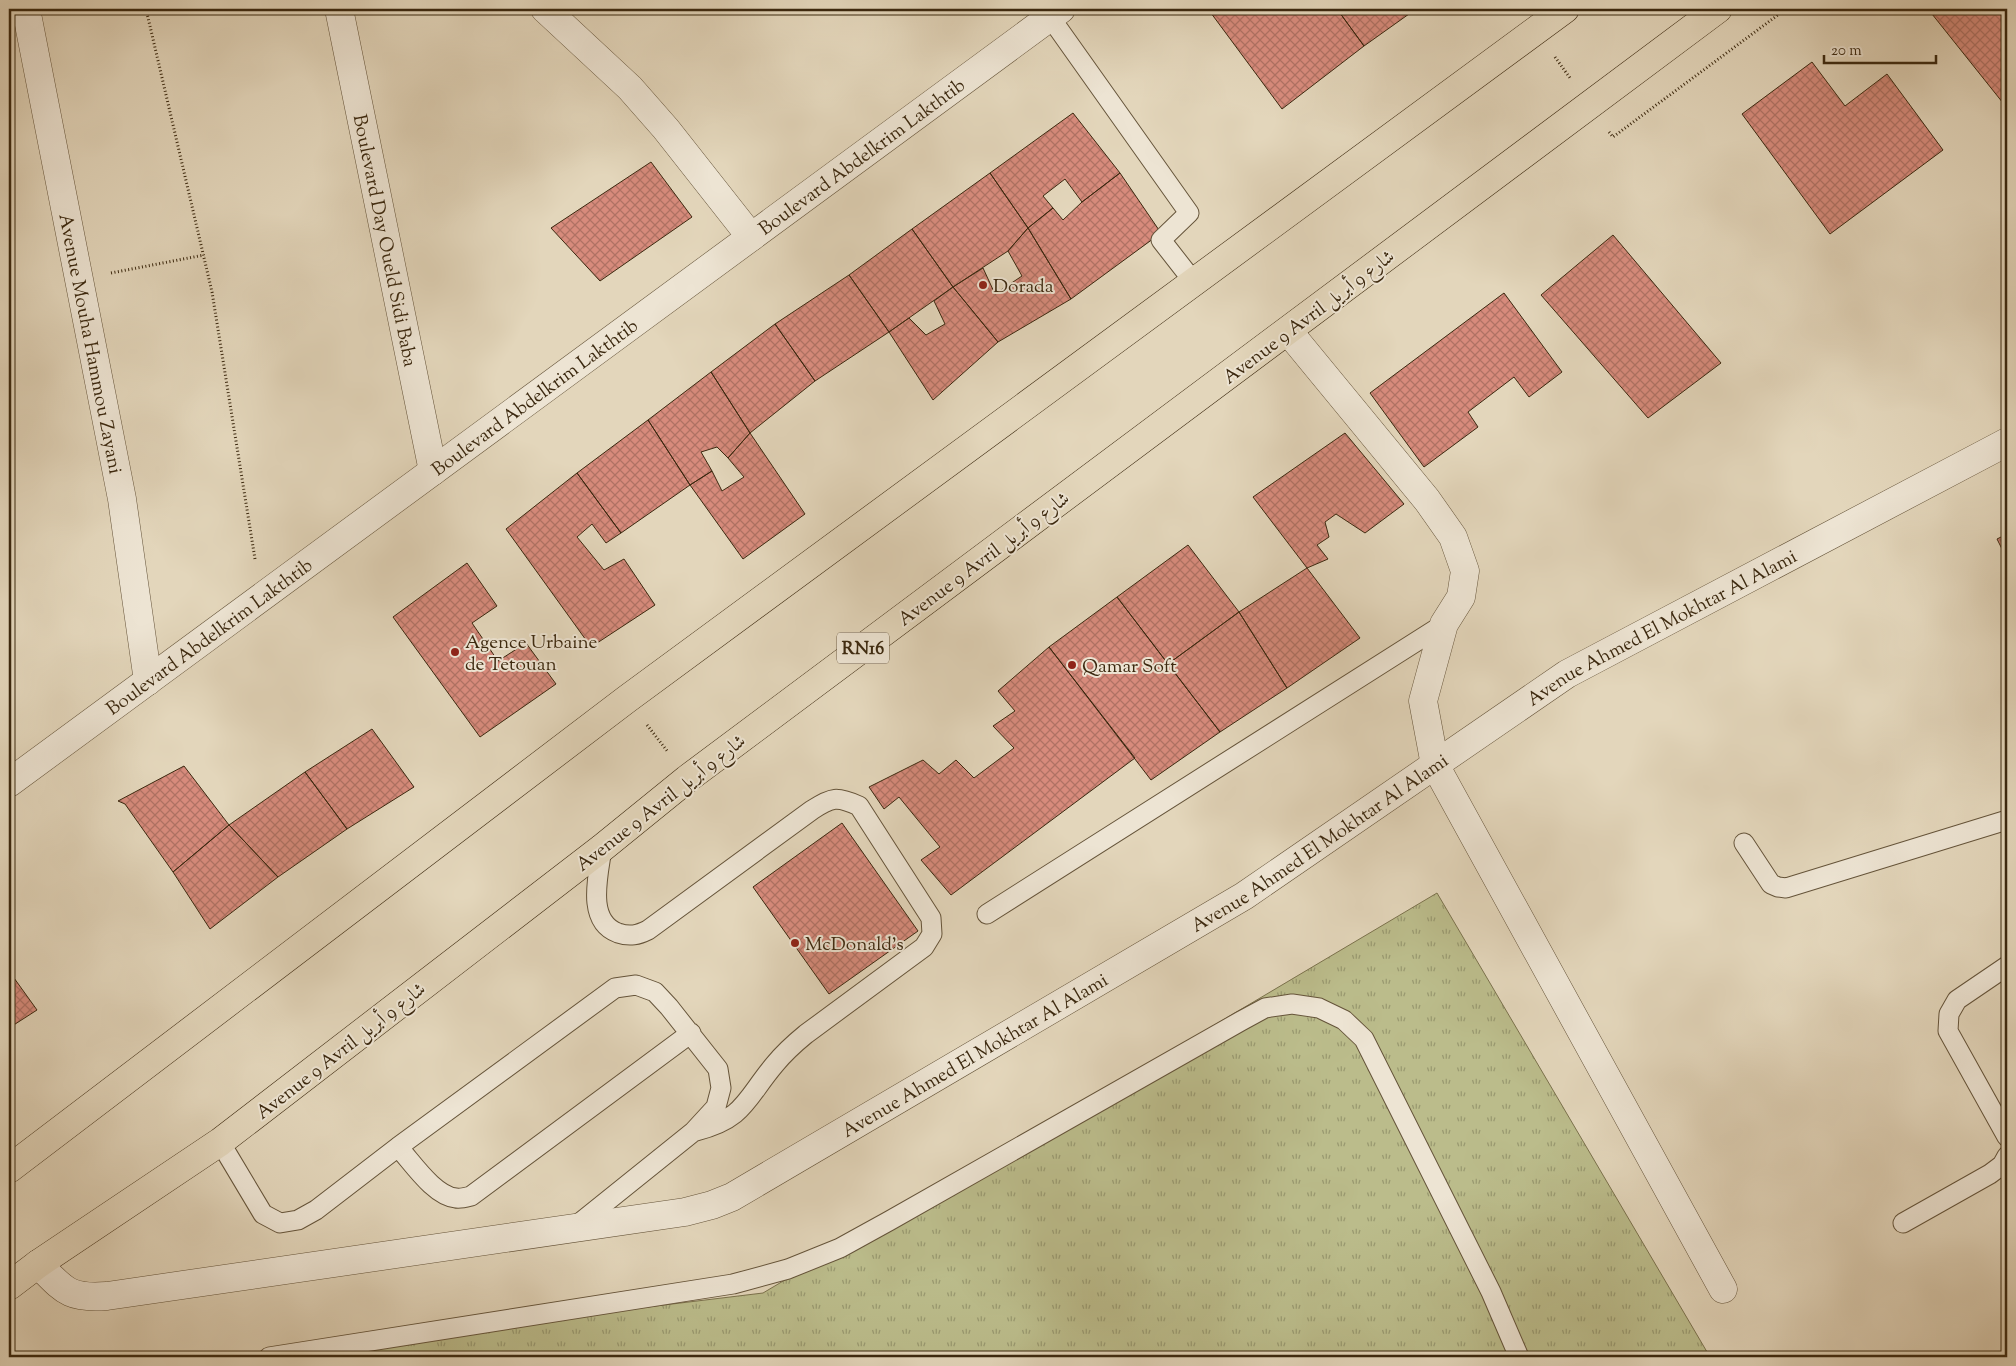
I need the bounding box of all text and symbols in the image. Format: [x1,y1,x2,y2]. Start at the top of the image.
scale bar [1824,32,1936,64]
text: 20 m [1831,41,1862,62]
street label: Boulevard Abdelkrim Lakthtib [754,73,971,243]
street label: Boulevard Day Oueld Sidi Baba [345,112,422,370]
street label: Avenue Mouha Hammou Zayani [50,212,128,477]
street label: Avenue 9 Avril شارع 9 أبريل [1217,244,1401,392]
place label: Dorada [993,274,1054,301]
marker: Dorada [977,279,989,291]
street label: Boulevard Abdelkrim Lakthtib [427,314,644,484]
street label: Avenue 9 Avril شارع 9 أبريل [892,486,1076,634]
street label: Avenue Ahmed El Mokhtar Al Alami [1522,544,1802,714]
street label: Boulevard Abdelkrim Lakthtib [101,553,319,723]
place label: Agence Urbaine de Tetouan [465,630,598,679]
road number: RN16 [837,632,889,664]
marker: Agence Urbaine de Tetouan [449,646,461,658]
place label: Qamar Soft [1082,654,1177,681]
marker: Qamar Soft [1066,659,1078,671]
street label: Avenue 9 Avril شارع 9 أبريل [570,728,752,879]
street label: Avenue Ahmed El Mokhtar Al Alami [1187,748,1455,940]
place label: McDonald's [805,932,904,959]
marker: McDonald's [789,937,801,949]
street label: Avenue Ahmed El Mokhtar Al Alami [837,968,1114,1146]
street label: Avenue 9 Avril شارع 9 أبريل [250,976,432,1127]

